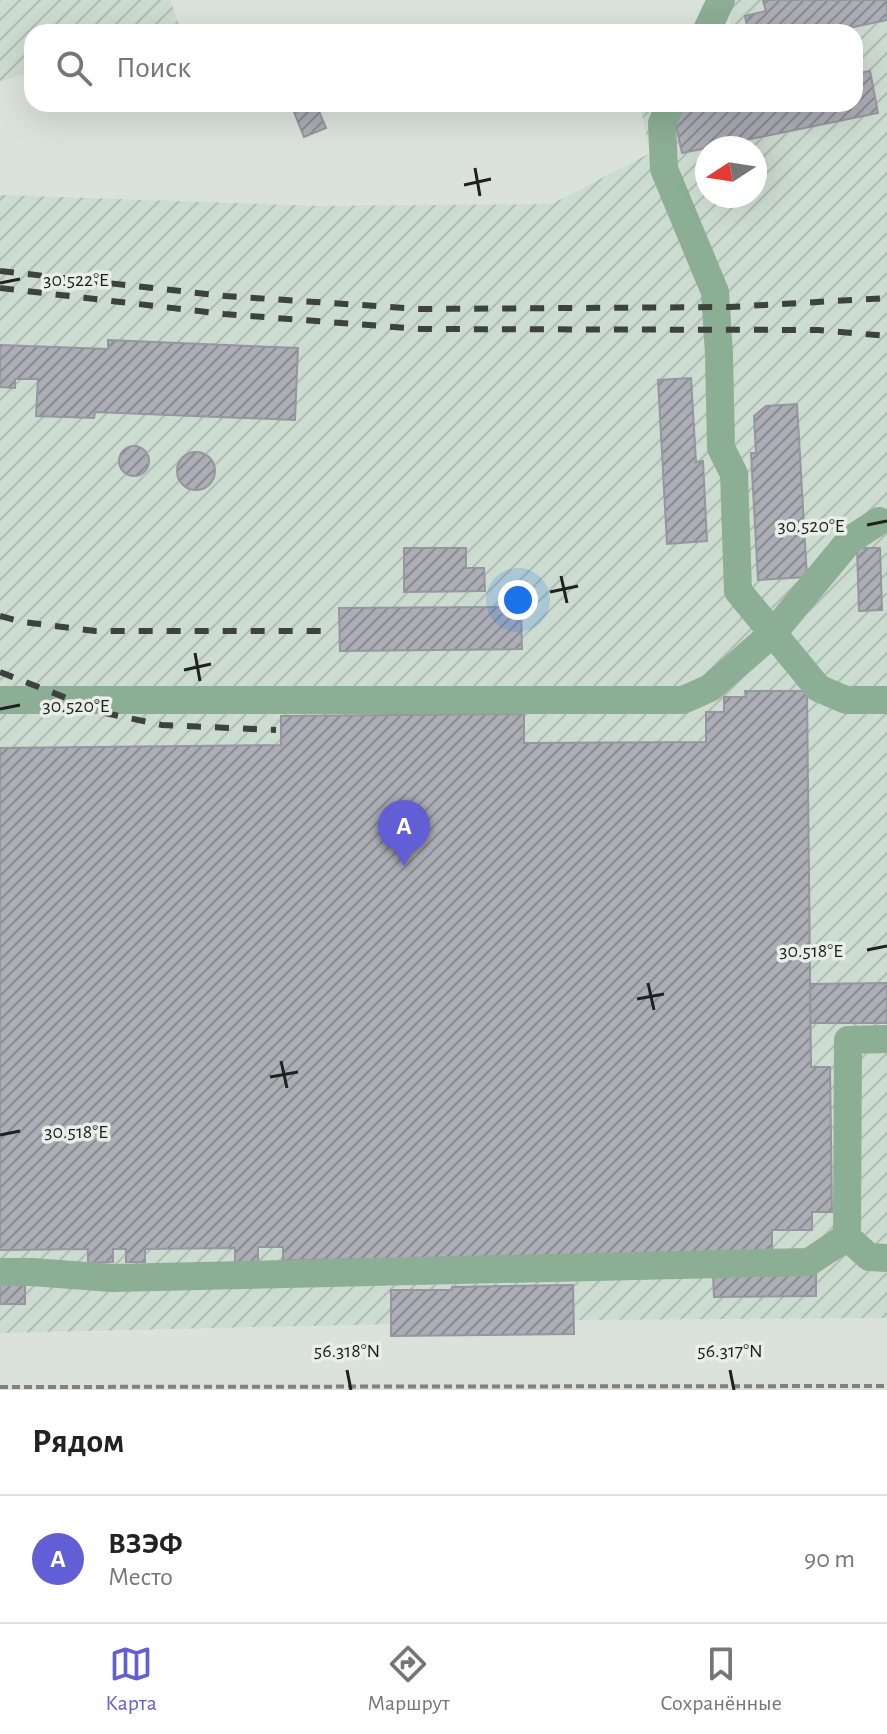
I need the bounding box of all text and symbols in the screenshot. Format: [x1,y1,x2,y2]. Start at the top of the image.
search box [24,24,863,112]
icon: search [52,46,96,90]
text: Поиск [116,53,191,83]
north arrow [695,136,767,208]
text: 30.522°E [43,270,109,290]
text: 30.520°E [778,516,845,536]
your location [498,580,538,620]
text: 30.520°E [43,696,110,716]
pin: A [378,800,430,866]
text: 30.518°E [779,941,843,961]
text: 30.518°E [44,1122,108,1142]
text: 56.318°N [314,1341,380,1361]
text: 56.317°N [697,1341,763,1361]
text: Рядом [32,1425,124,1459]
text: ВЗЭФ [108,1529,183,1559]
text: A [50,1546,66,1572]
text: 90 m [804,1546,855,1572]
text: Место [108,1564,173,1590]
tab: Карта [105,1642,157,1716]
tab: Маршрут [367,1642,450,1716]
tab: Сохранённые [660,1642,782,1716]

